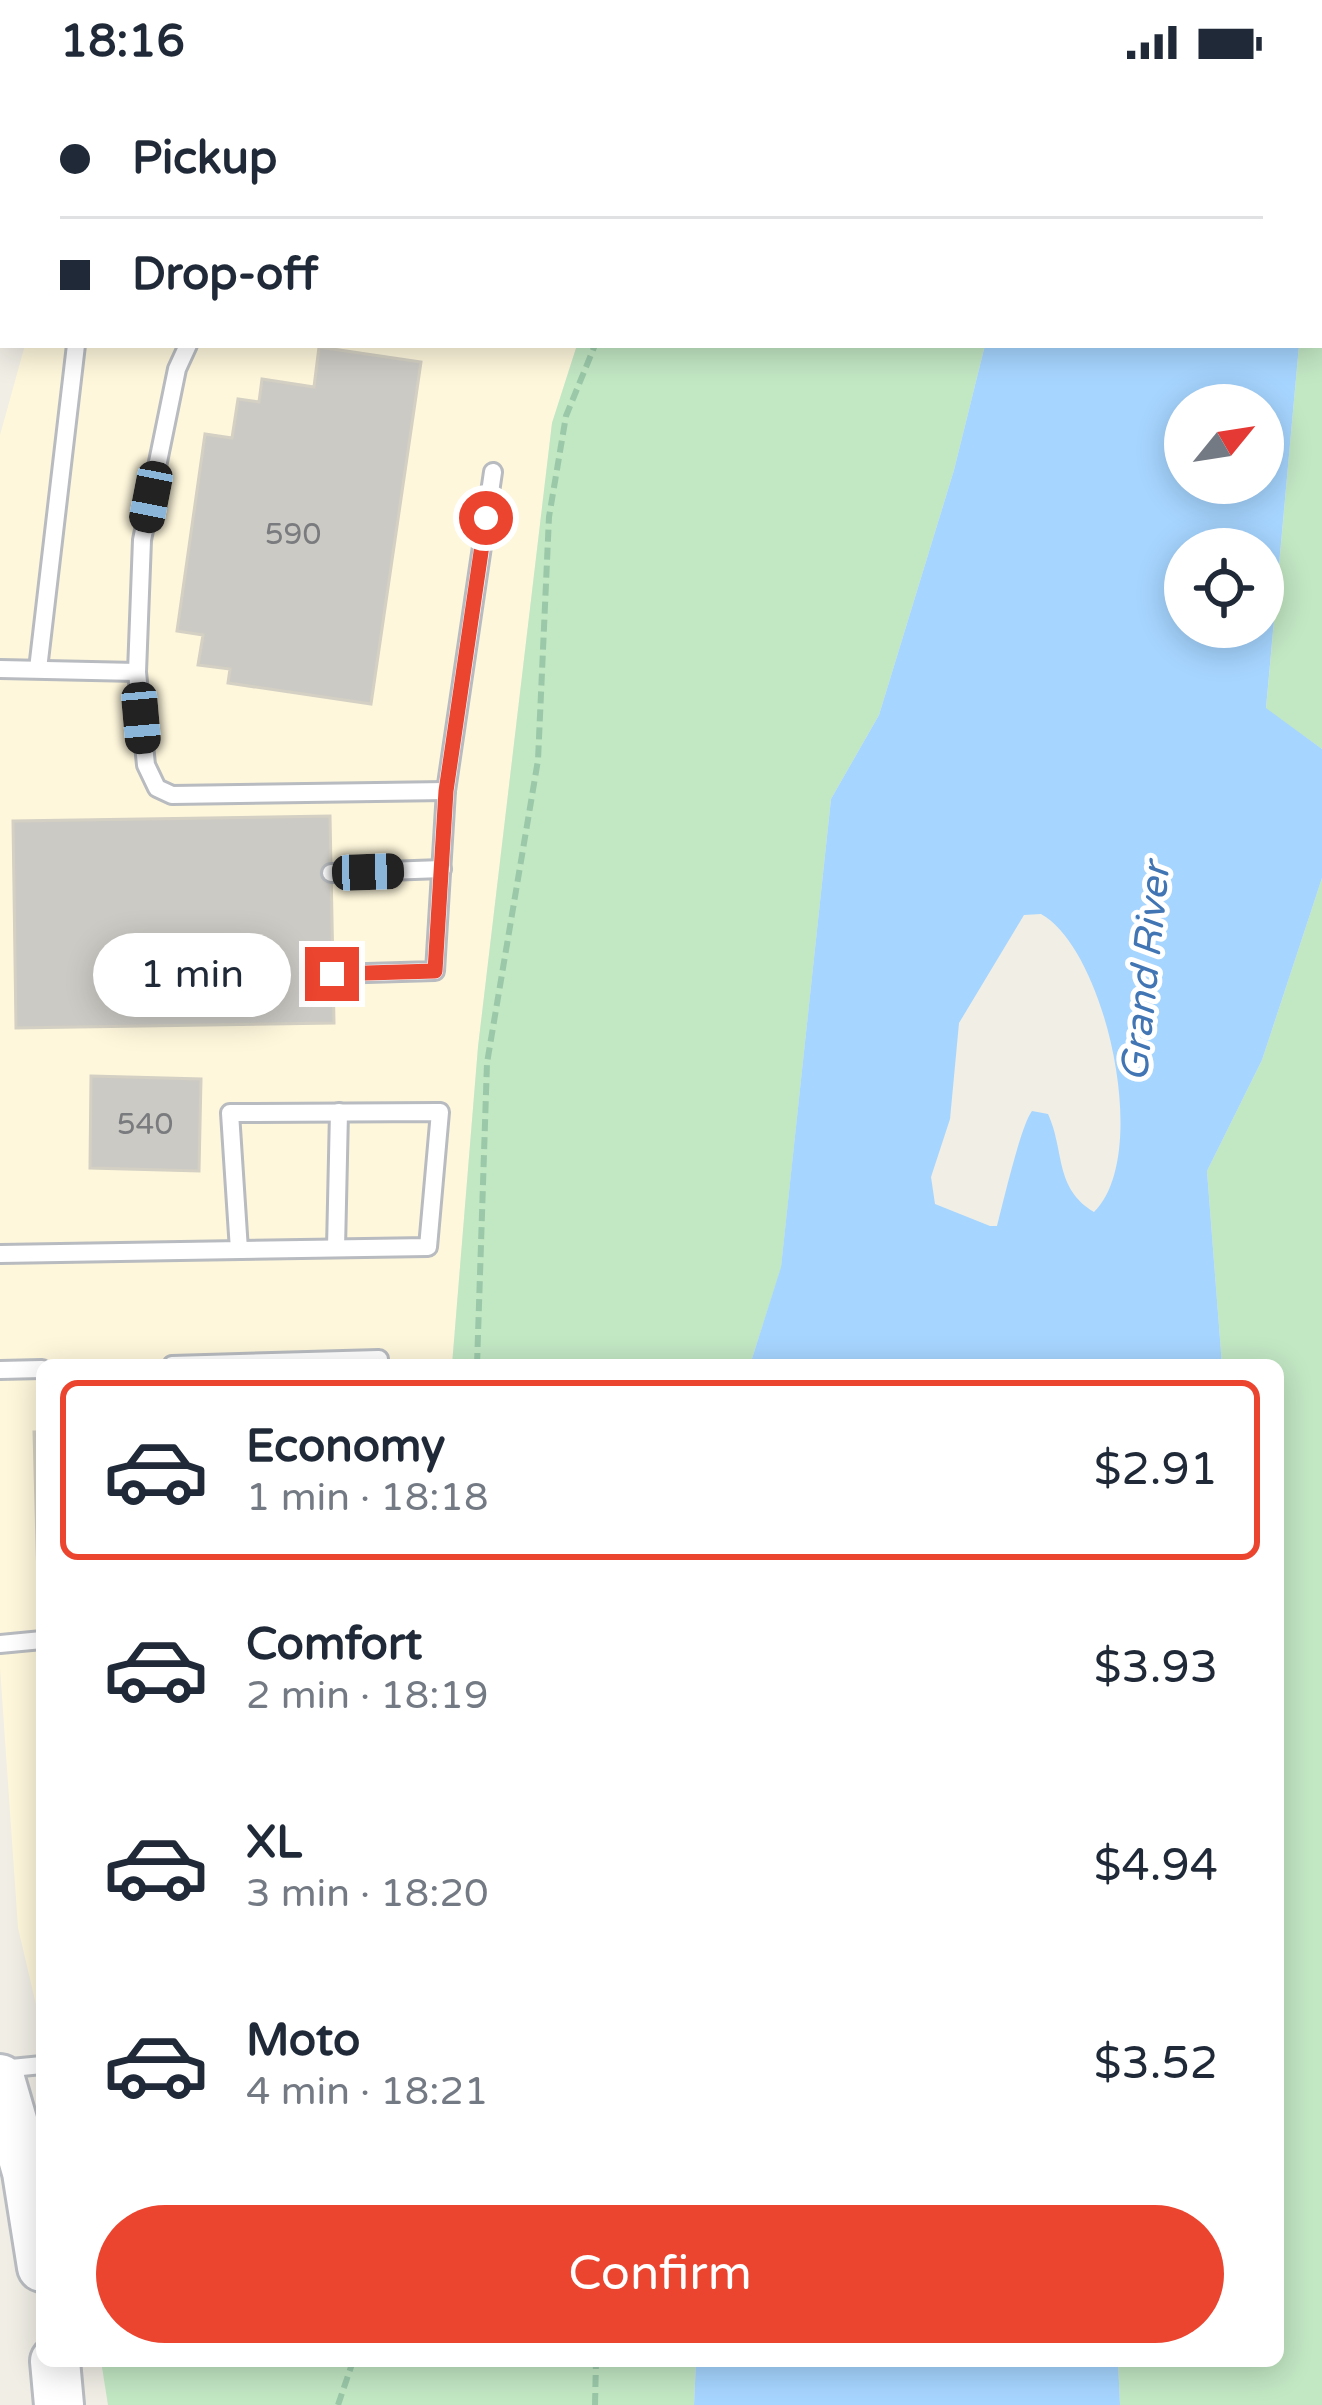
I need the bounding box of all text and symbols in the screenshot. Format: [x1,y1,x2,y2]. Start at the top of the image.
text: 18:16 [60,15,185,69]
text: Pickup [132,132,277,186]
text: Drop-off [132,248,318,302]
north arrow [1164,384,1284,504]
map controls [1164,384,1284,648]
car [126,458,176,536]
route start [459,491,513,545]
house number: 590 [265,516,321,553]
button: locate [1164,528,1284,648]
car [120,681,162,755]
car [331,853,405,891]
water label: Grand River [1111,855,1181,1084]
callout: 1 min [92,932,290,1016]
route end [305,947,359,1001]
text: 1 min [140,951,244,998]
house number: 540 [117,1106,173,1143]
icon: car [102,1416,210,1524]
text: Economy [246,1420,445,1474]
text: $2.91 [1094,1443,1218,1497]
text: 1 min · 18:18 [246,1474,488,1521]
icon: car [102,1614,210,1722]
text: Comfort [246,1618,422,1672]
text: $3.93 [1094,1641,1218,1695]
text: 2 min · 18:19 [246,1672,488,1719]
icon: car [102,1812,210,1920]
text: XL [246,1816,302,1870]
text: $4.94 [1094,1839,1218,1893]
text: 3 min · 18:20 [246,1870,488,1917]
icon: car [102,2010,210,2118]
text: Moto [246,2014,360,2068]
text: $3.52 [1094,2037,1218,2091]
text: 4 min · 18:21 [246,2068,488,2115]
button: Confirm [96,2205,1224,2343]

